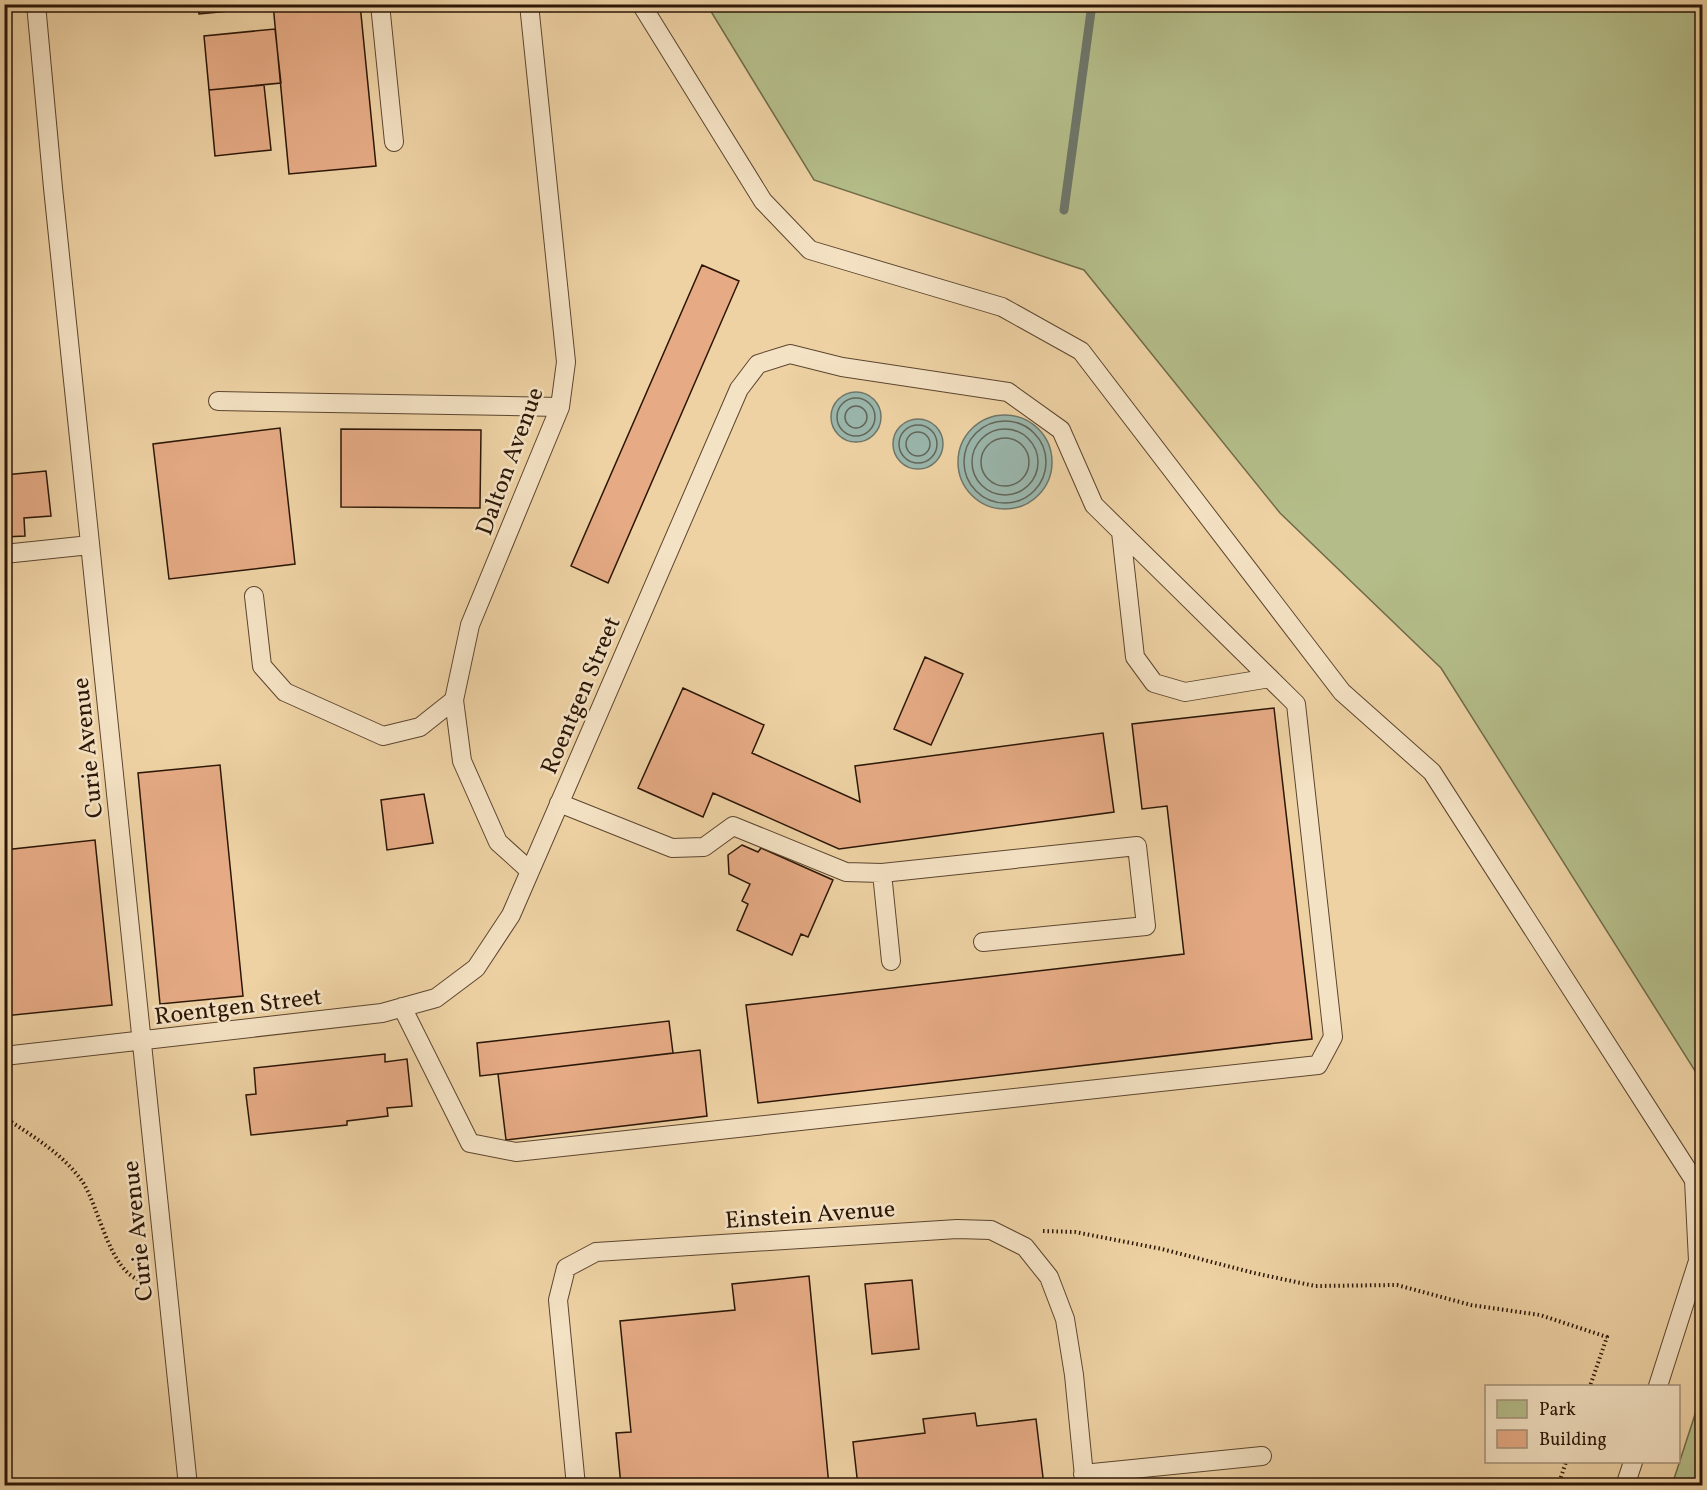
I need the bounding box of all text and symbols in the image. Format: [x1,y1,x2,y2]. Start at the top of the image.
street label: Dalton Avenue [468,383,553,540]
street label: Roentgen Street [533,612,630,780]
street label: Curie Avenue [65,676,113,820]
street label: Roentgen Street [153,981,324,1035]
street label: Curie Avenue [115,1159,163,1303]
street label: Einstein Avenue [724,1193,896,1239]
legend [1485,1385,1680,1463]
text: Park [1539,1398,1576,1423]
text: Building [1539,1428,1607,1453]

